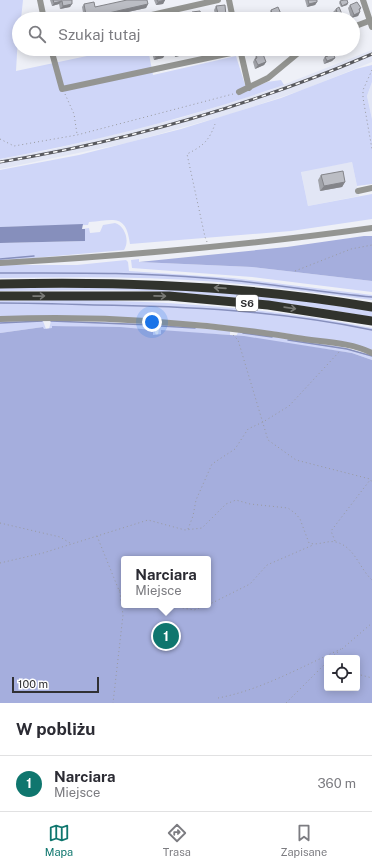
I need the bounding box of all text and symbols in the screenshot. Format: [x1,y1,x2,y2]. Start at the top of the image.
search box [12,12,360,56]
icon: search [26,23,48,45]
text: Szukaj tutaj [58,26,141,43]
one-way arrow [214,284,227,291]
one-way arrow [32,292,45,300]
one-way arrow [153,292,166,300]
road number: S6 [236,295,258,311]
one-way arrow [283,304,296,312]
your location [142,312,162,332]
popup [121,556,211,608]
text: Narciara [135,566,197,583]
text: Miejsce [135,583,182,598]
pin: 1 [153,621,179,651]
map controls [324,655,360,691]
button: locate [324,655,360,691]
scale bar [12,675,99,694]
text: 100 m [18,678,48,690]
text: W pobliżu [16,719,95,739]
text: Narciara [54,768,116,785]
text: 1 [26,776,32,791]
text: 360 m [318,776,356,791]
text: Miejsce [54,785,100,800]
tab: Mapa [45,822,73,858]
tab: Trasa [163,822,191,858]
tab: Zapisane [280,822,327,858]

